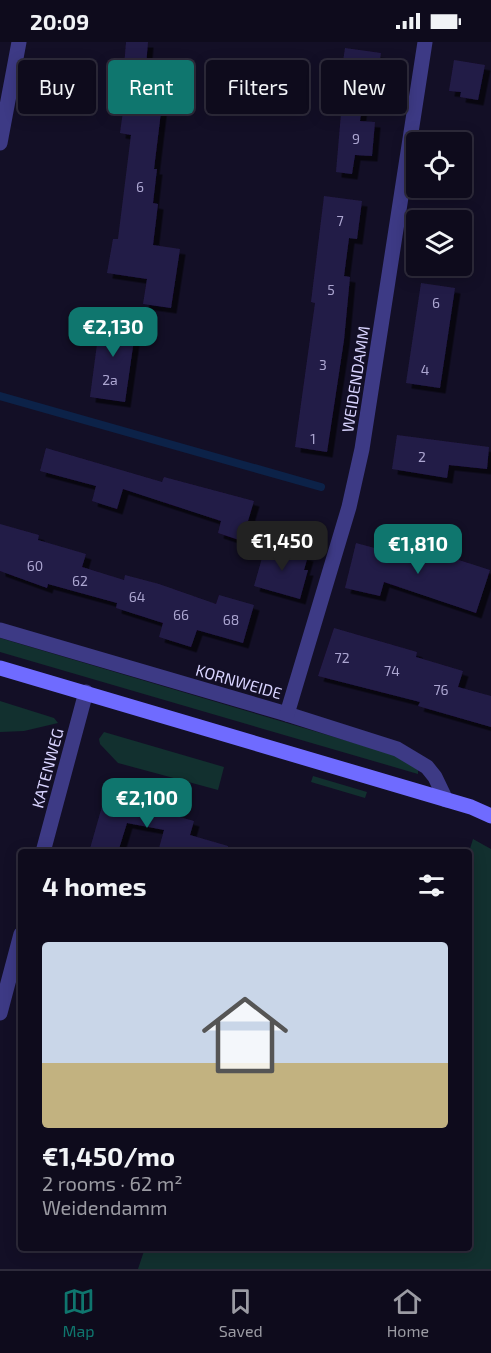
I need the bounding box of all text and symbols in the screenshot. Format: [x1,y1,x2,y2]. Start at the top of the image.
text: 20:09 [30,8,89,34]
chip: Buy [18,60,96,114]
chip: Rent [108,60,194,114]
chip: Filters [206,60,309,114]
chip: New [321,60,407,114]
house number: 9 [352,130,360,147]
map controls [406,132,472,276]
button: locate [406,132,472,198]
house number: 6 [136,178,144,195]
button: layers [406,210,472,276]
house number: 7 [336,212,344,229]
house number: 5 [327,281,335,298]
house number: 6 [432,294,440,311]
pin: €2,130 [64,307,162,358]
text: €2,130 [82,314,144,338]
street label: WEIDENDAMM [337,324,373,434]
house number: 3 [319,356,327,373]
house number: 4 [421,361,429,378]
house number: 2a [102,371,118,388]
house number: 1 [310,430,316,447]
house number: 2 [418,448,426,465]
pin: €1,450 [233,521,331,572]
pin: €1,810 [369,524,467,575]
text: €1,450 [251,528,313,552]
text: €1,810 [388,531,448,555]
house number: 60 [27,557,43,574]
house number: 62 [72,572,88,589]
house number: 64 [129,588,145,605]
house number: 66 [173,606,189,623]
house number: 68 [223,611,239,628]
house number: 72 [334,649,350,666]
street label: KORNWEIDE [194,660,284,702]
house number: 74 [384,662,400,679]
house number: 76 [433,681,449,698]
street label: KATENWEG [27,726,67,810]
pin: €2,100 [98,778,196,829]
text: €2,100 [116,785,178,809]
icon: filters [415,869,448,902]
text: 4 homes [42,870,147,901]
icon: home [191,981,299,1089]
text: €1,450/mo [42,1140,175,1171]
text: 2 rooms · 62 m² [42,1171,182,1195]
text: Weidendamm [42,1195,168,1219]
tab: Map [62,1285,95,1340]
tab: Saved [219,1285,263,1340]
tab: Home [387,1285,429,1340]

